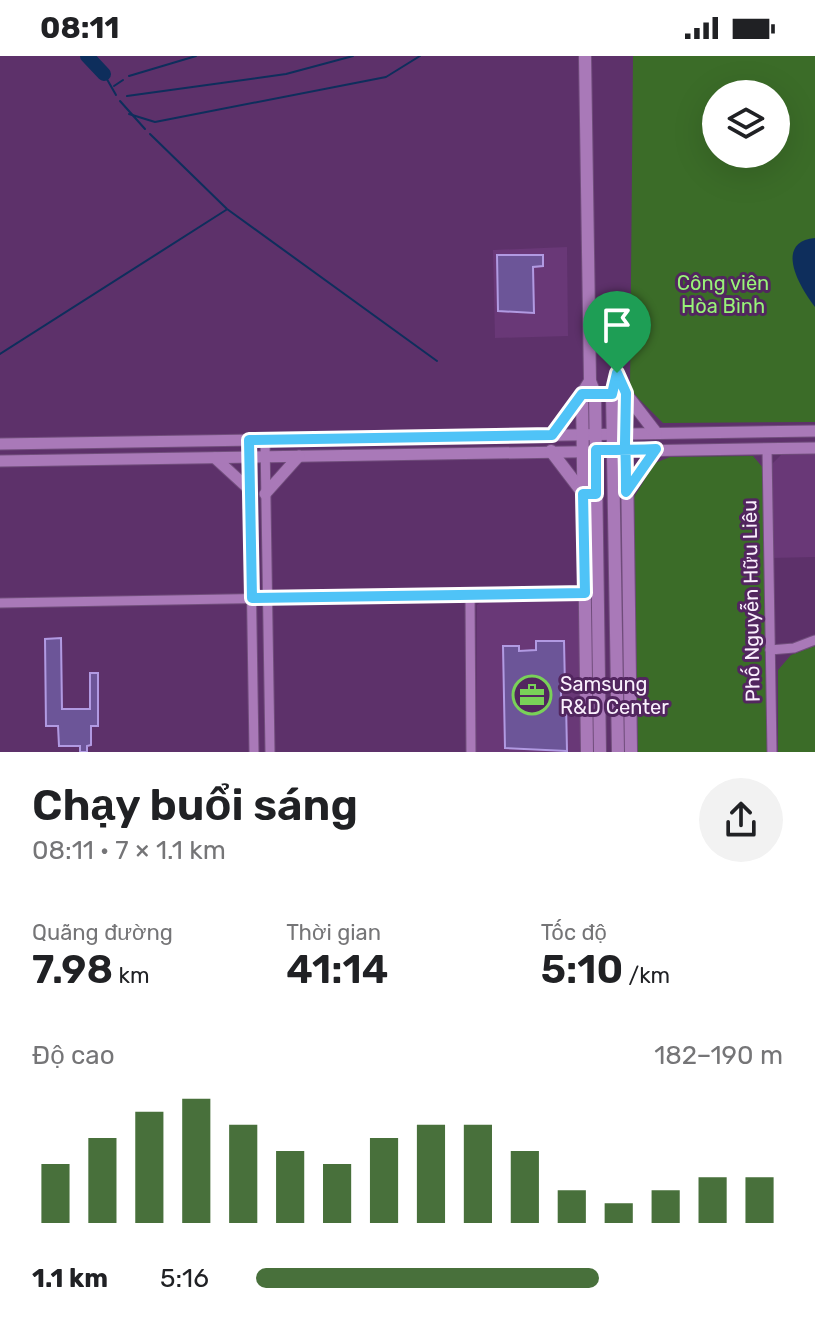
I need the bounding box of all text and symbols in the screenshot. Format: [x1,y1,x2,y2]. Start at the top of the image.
text: 08:11 [40,10,119,46]
map controls [702,80,790,168]
button: layers [702,80,790,168]
park label: Công viên Hòa Bình [677,271,769,318]
pin [583,291,651,373]
icon: arrive [595,303,639,347]
street label: Phố Nguyễn Hữu Liêu [737,500,765,702]
place label: Samsung R&D Center [560,672,669,719]
office icon: Samsung R&D Center [511,674,553,716]
button: share [699,778,783,862]
text: Chạy buổi sáng [32,779,358,831]
text: 08:11 · 7 × 1.1 km [32,835,226,866]
text: Quãng đường [32,919,173,946]
text: Thời gian [286,919,381,946]
text: Tốc độ [541,919,607,946]
text: 7.98 [32,946,113,993]
text: 41:14 [286,946,388,993]
text: 5:10 [541,946,623,993]
text: km [113,962,149,989]
text: /km [623,962,670,989]
text: Độ cao [32,1040,115,1071]
text: 182–190 m [654,1040,783,1071]
text: 1.1 km [32,1263,108,1294]
text: 5:16 [160,1263,209,1294]

